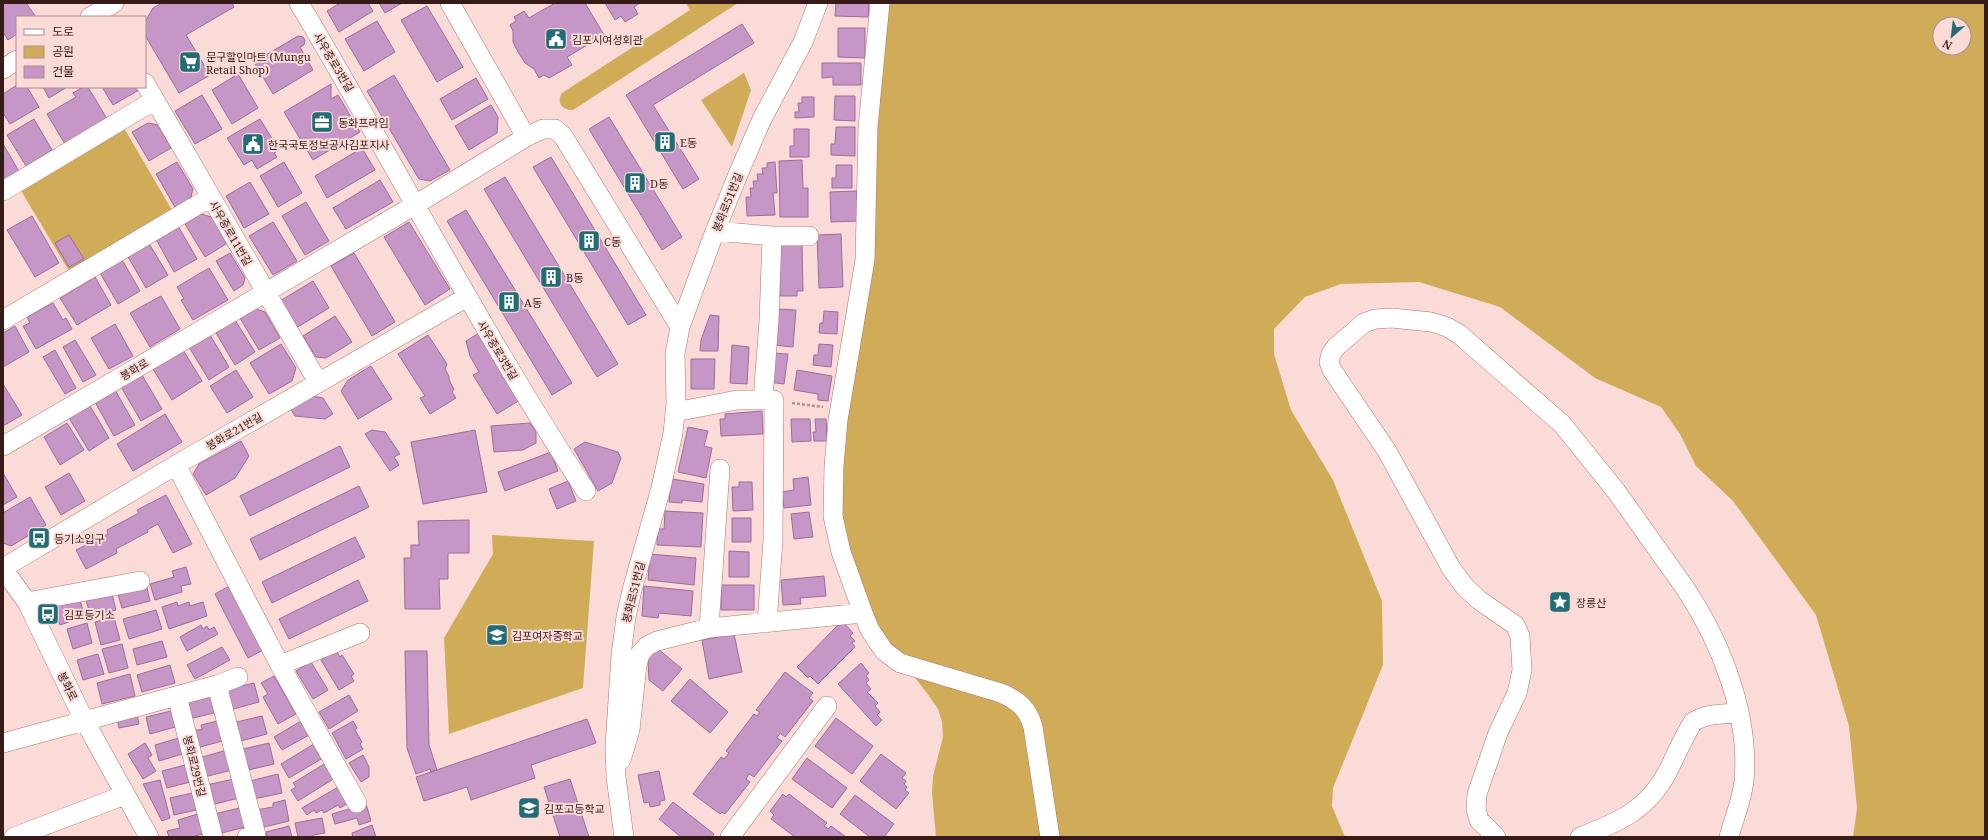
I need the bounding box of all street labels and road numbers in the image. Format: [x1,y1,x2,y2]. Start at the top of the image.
street label: 사우중로3번길 [310,29,358,95]
street label: 봉화로51번길 [708,170,746,234]
street label: 사우중로11번길 [206,198,256,268]
street label: 사우중로3번길 [474,317,522,383]
street label: 봉화로 [117,355,151,383]
street label: 봉화로21번길 [203,409,265,453]
street label: 봉화로51번길 [618,560,648,624]
street label: 봉화로 [55,669,81,703]
street label: 봉화로29번길 [180,734,210,798]

